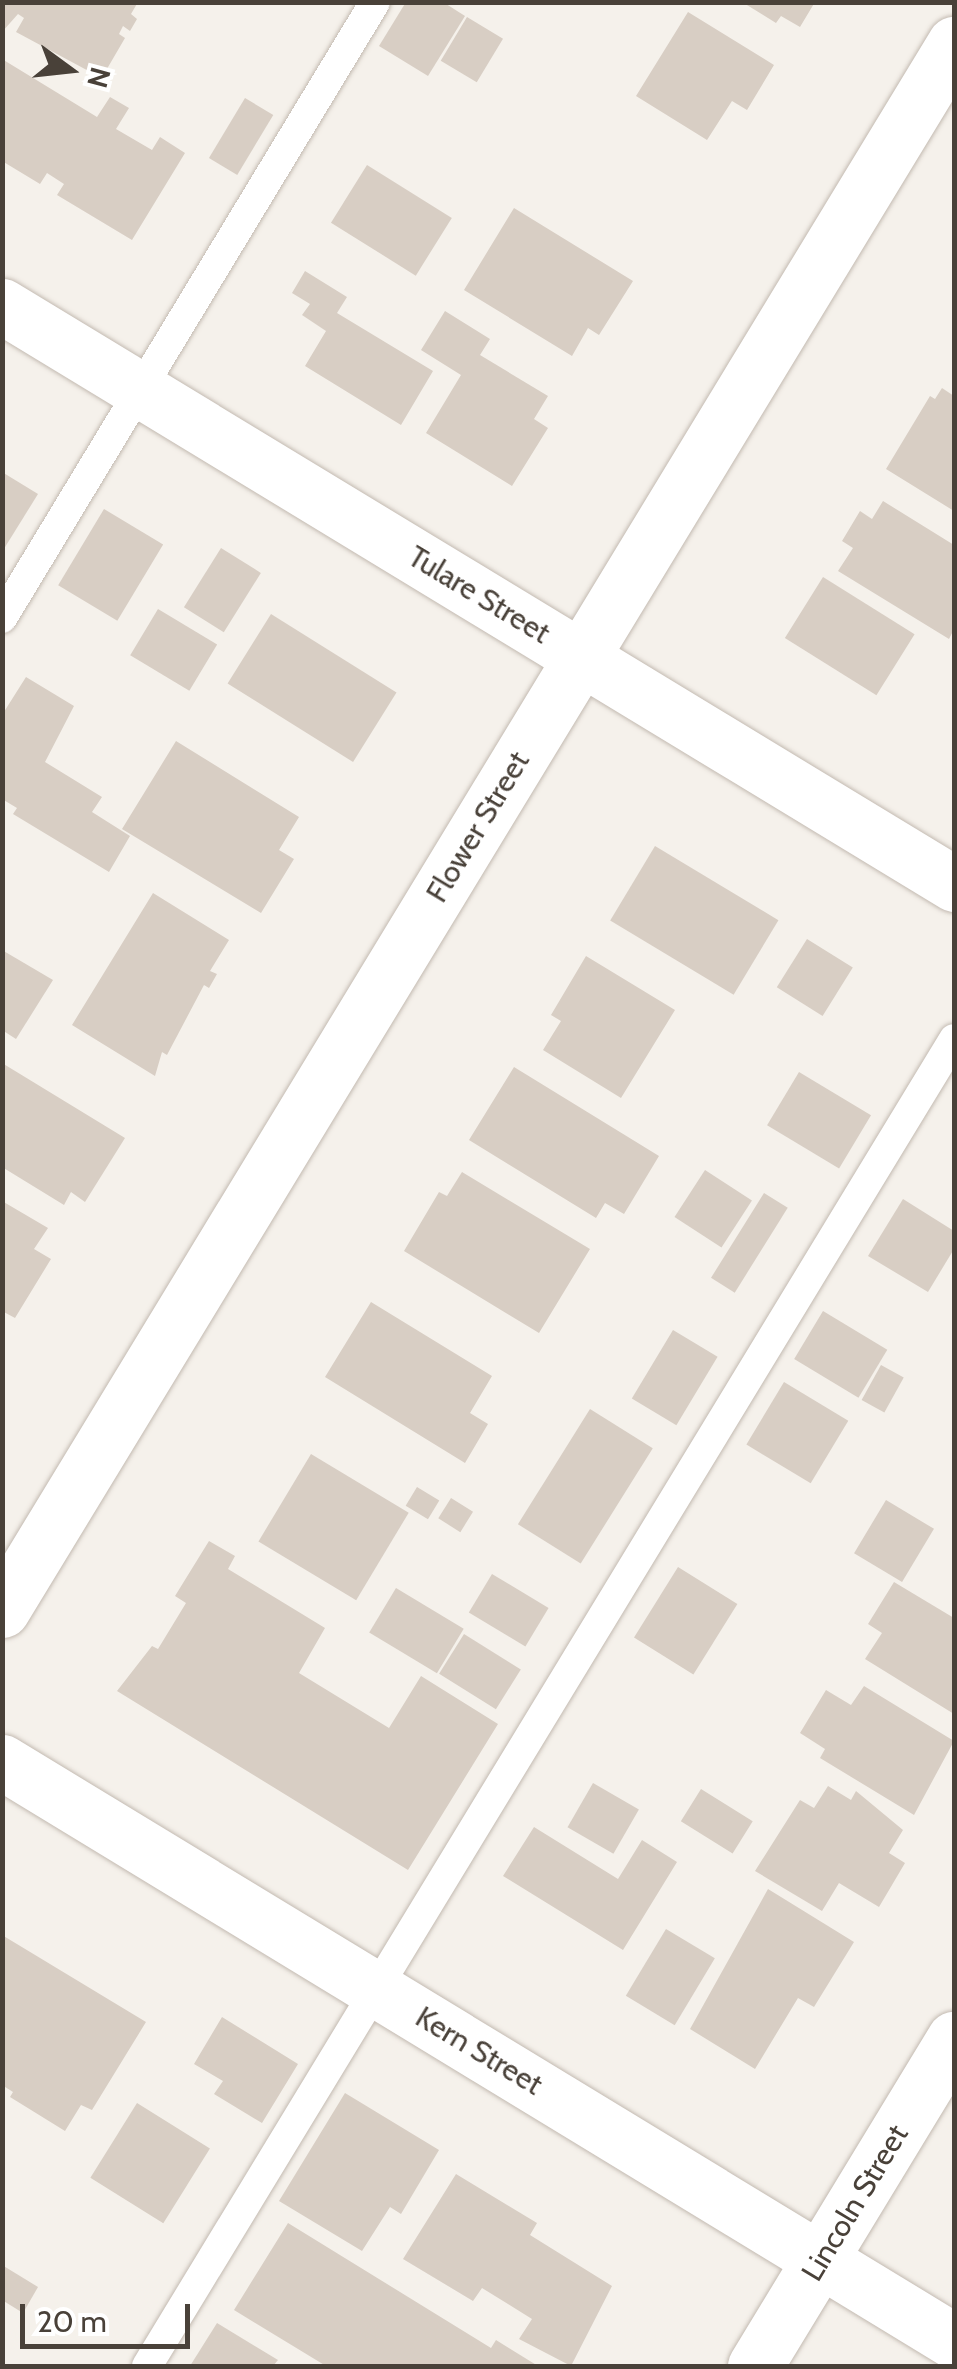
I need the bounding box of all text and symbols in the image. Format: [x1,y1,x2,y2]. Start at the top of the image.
north arrow [20,20,120,120]
text: N [80,64,118,92]
street label: Tulare Street [402,539,556,651]
street label: Flower Street [419,745,537,909]
street label: Kern Street [409,1999,549,2103]
street label: Lincoln Street [794,2118,916,2288]
scale bar [25,2284,195,2346]
text: 20 m [37,2303,107,2340]

